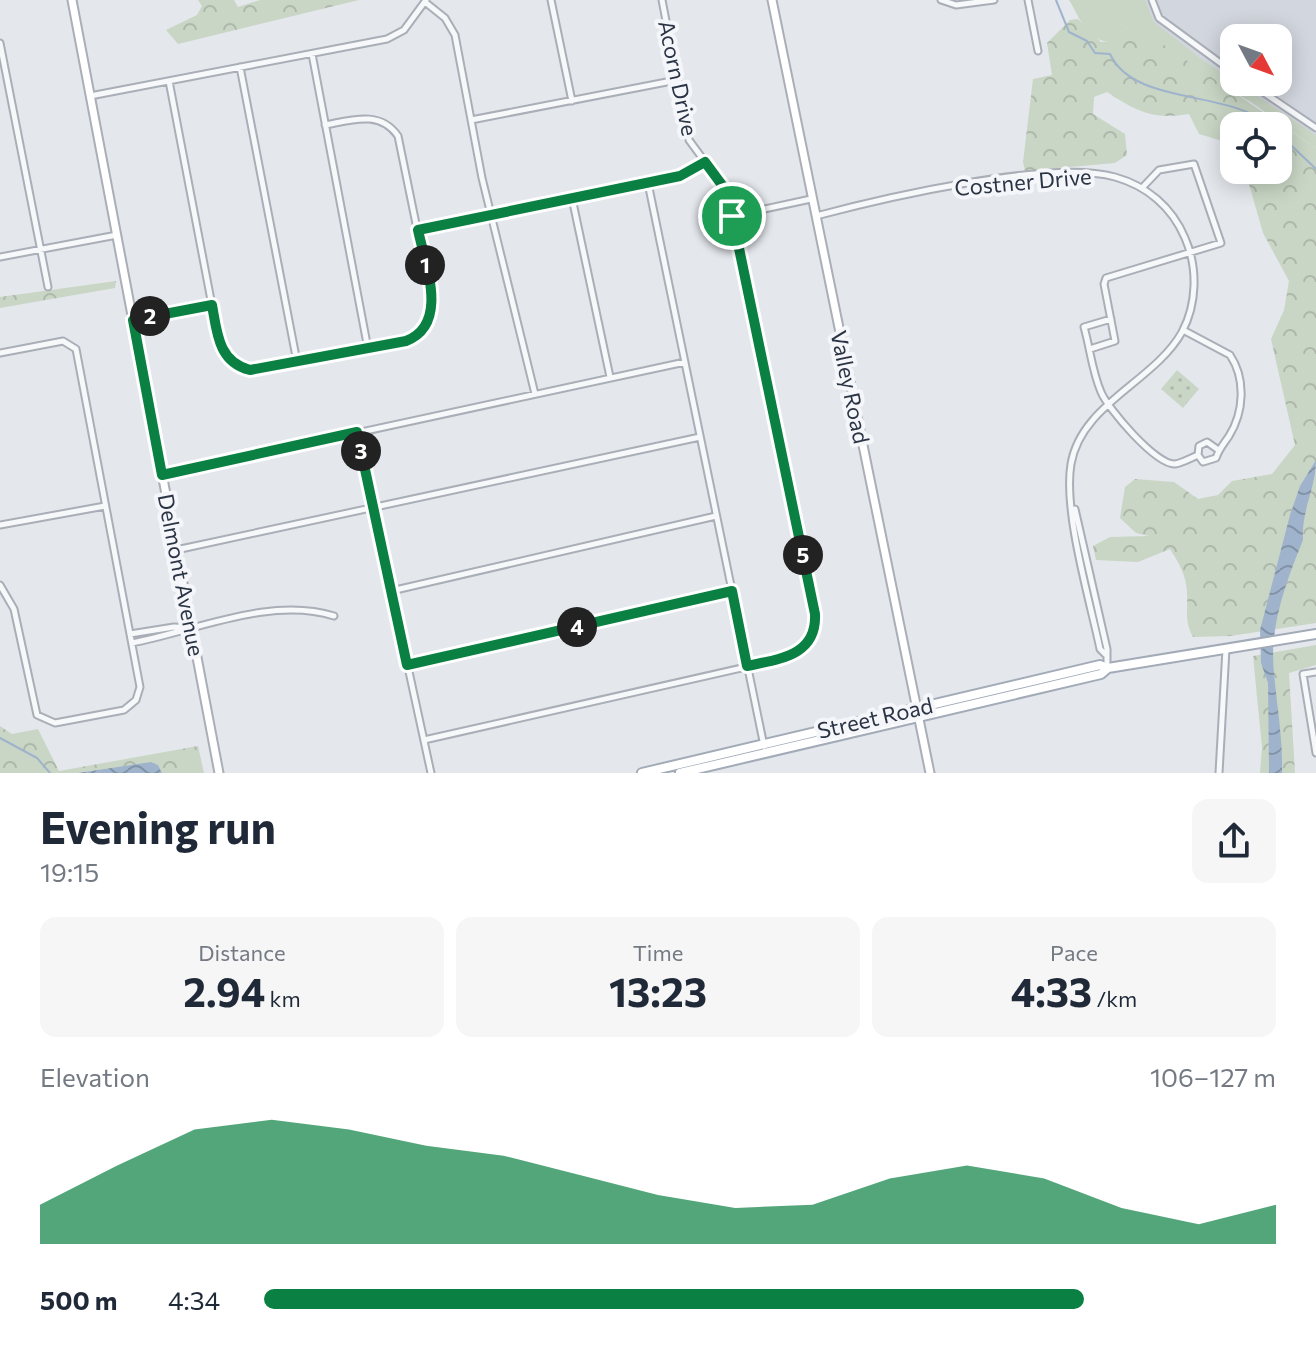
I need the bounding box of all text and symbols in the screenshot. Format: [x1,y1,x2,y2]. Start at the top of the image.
street label: Acorn Drive [653,18,704,138]
north arrow [1220,24,1292,96]
map controls [1220,24,1292,184]
button: locate [1220,112,1292,184]
street label: Costner Drive [953,162,1093,201]
pin [698,182,766,250]
icon: arrive [710,194,754,238]
pin: 1 [405,245,445,285]
text: 1 [420,251,430,278]
pin: 2 [130,296,170,336]
text: 2 [144,302,156,329]
street label: Valley Road [825,328,876,446]
pin: 3 [341,431,381,471]
text: 3 [355,437,367,464]
street label: Delmont Avenue [153,491,210,658]
pin: 5 [783,535,823,575]
text: 5 [797,541,809,568]
pin: 4 [557,607,597,647]
text: 4 [570,613,584,640]
street label: Street Road [814,691,935,744]
text: Evening run [40,799,276,853]
button: share [1192,799,1276,883]
text: 19:15 [40,856,99,887]
text: Distance [198,939,286,966]
text: Time [633,939,683,966]
text: Pace [1050,939,1098,966]
text: 2.94 [183,966,265,1015]
text: 13:23 [609,966,707,1015]
text: 4:33 [1011,966,1092,1015]
text: km [265,985,301,1012]
text: /km [1092,985,1137,1012]
text: Elevation [40,1061,150,1092]
text: 106–127 m [1150,1061,1276,1092]
text: 500 m [40,1284,117,1315]
text: 4:34 [168,1284,220,1315]

